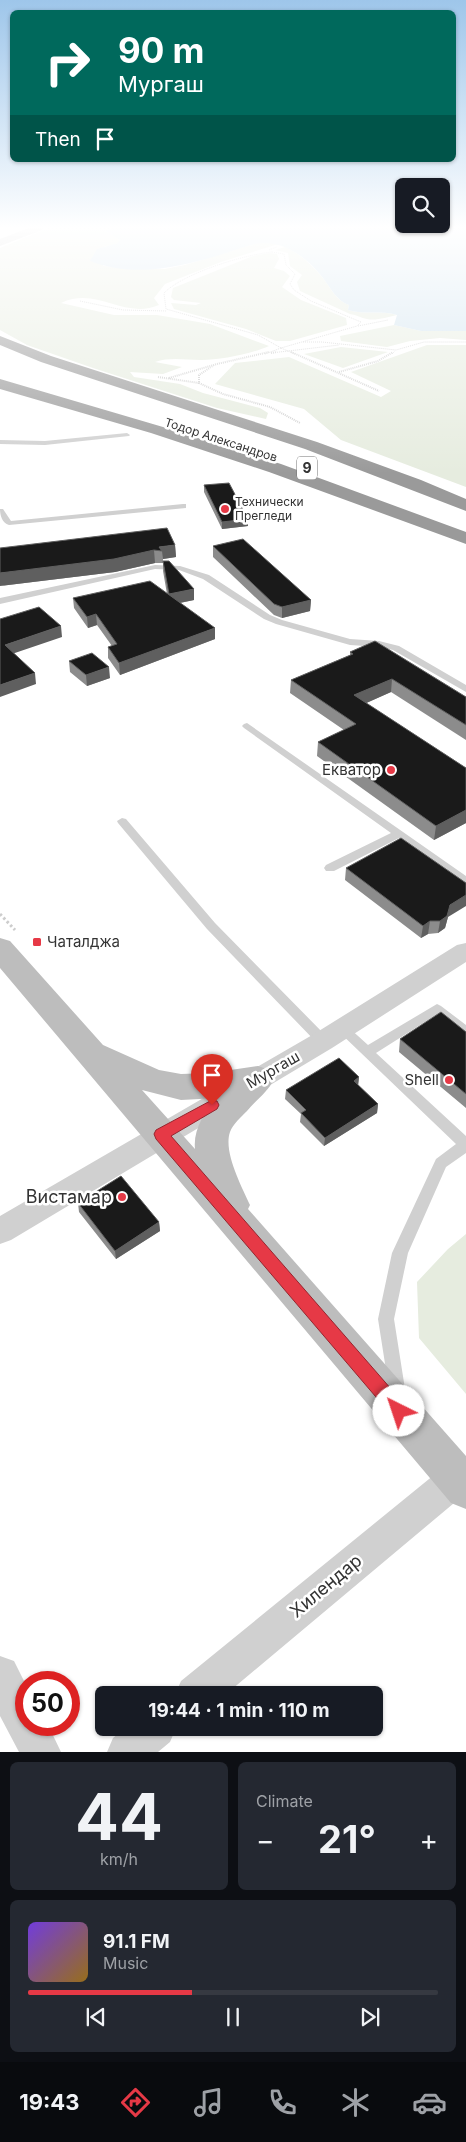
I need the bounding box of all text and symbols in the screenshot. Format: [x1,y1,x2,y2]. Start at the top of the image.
text: 90 m [118,29,205,71]
icon: right [35,30,100,95]
text: Мургаш [118,71,204,97]
icon: arrive [91,125,119,153]
text: Then [35,128,81,151]
map controls [395,178,450,233]
button: search [395,178,450,233]
street label: Тодор Александров [163,414,280,465]
road number: 9 [297,456,317,479]
place label: Технически Прегледи [235,494,304,523]
marker: Технически Прегледи [219,503,231,515]
place label: Екватор [322,760,381,779]
marker: Екватор [385,764,397,776]
place label: Чаталджа [47,932,120,951]
marker: Чаталджа [31,936,43,948]
street label: Мургаш [243,1047,303,1092]
pin [191,1054,233,1105]
icon: arrive [198,1061,226,1089]
place label: Shell [404,1070,439,1089]
marker: Shell [443,1074,455,1086]
place label: Вистамар [26,1186,112,1207]
marker: Вистамар [116,1191,128,1203]
position arrow [372,1384,424,1436]
street label: Хилендар [286,1550,366,1622]
speed limit sign: 50 [15,1671,80,1736]
text: 19:44 · 1 min · 110 m [148,1699,330,1722]
text: 44 [75,1777,163,1856]
text: Climate [256,1791,313,1811]
text: 21° [318,1816,376,1862]
text: − [256,1823,275,1857]
text: + [419,1823,438,1857]
text: km/h [100,1849,138,1869]
text: 91.1 FM [103,1930,170,1953]
text: Music [103,1953,148,1973]
icon: previous [82,2003,110,2031]
icon: pause [219,2003,247,2031]
icon: next [356,2003,384,2031]
icon: directions [118,2085,153,2120]
icon: music [191,2085,226,2120]
icon: phone [265,2085,300,2120]
icon: climate [338,2085,373,2120]
icon: car [412,2085,447,2120]
text: 19:43 [19,2089,79,2115]

